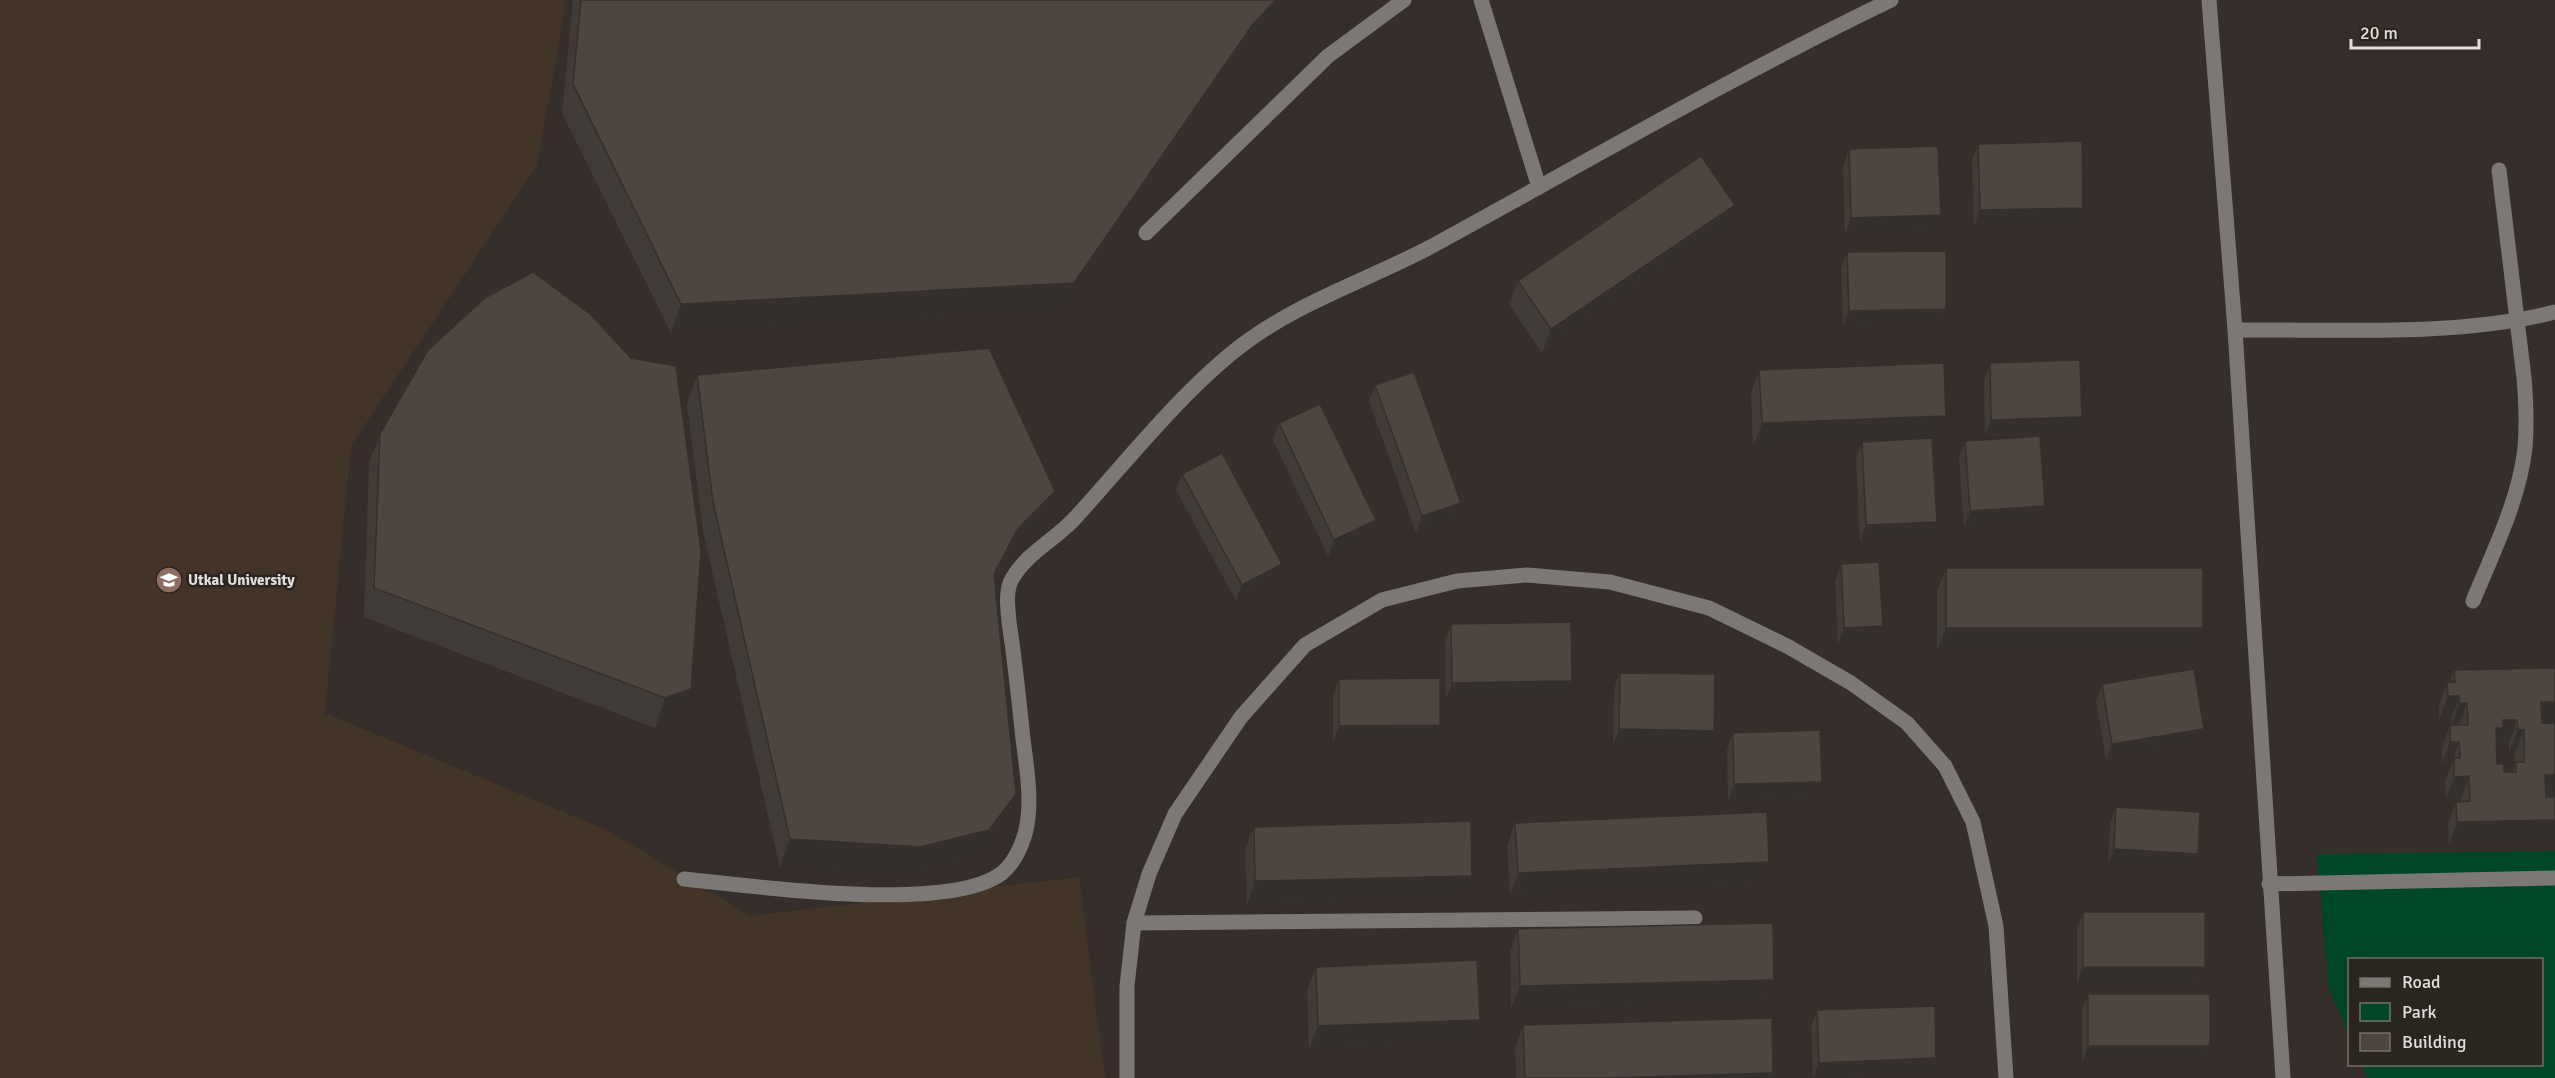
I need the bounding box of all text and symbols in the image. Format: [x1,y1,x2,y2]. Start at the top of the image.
scale bar [2351,12,2478,50]
text: 20 m [2360,22,2398,44]
school or university icon: Utkal University [154,565,184,595]
place label: Utkal University [188,571,295,589]
legend [2348,958,2543,1066]
text: Road [2402,971,2441,993]
text: Park [2402,1001,2437,1023]
text: Building [2402,1031,2466,1053]

